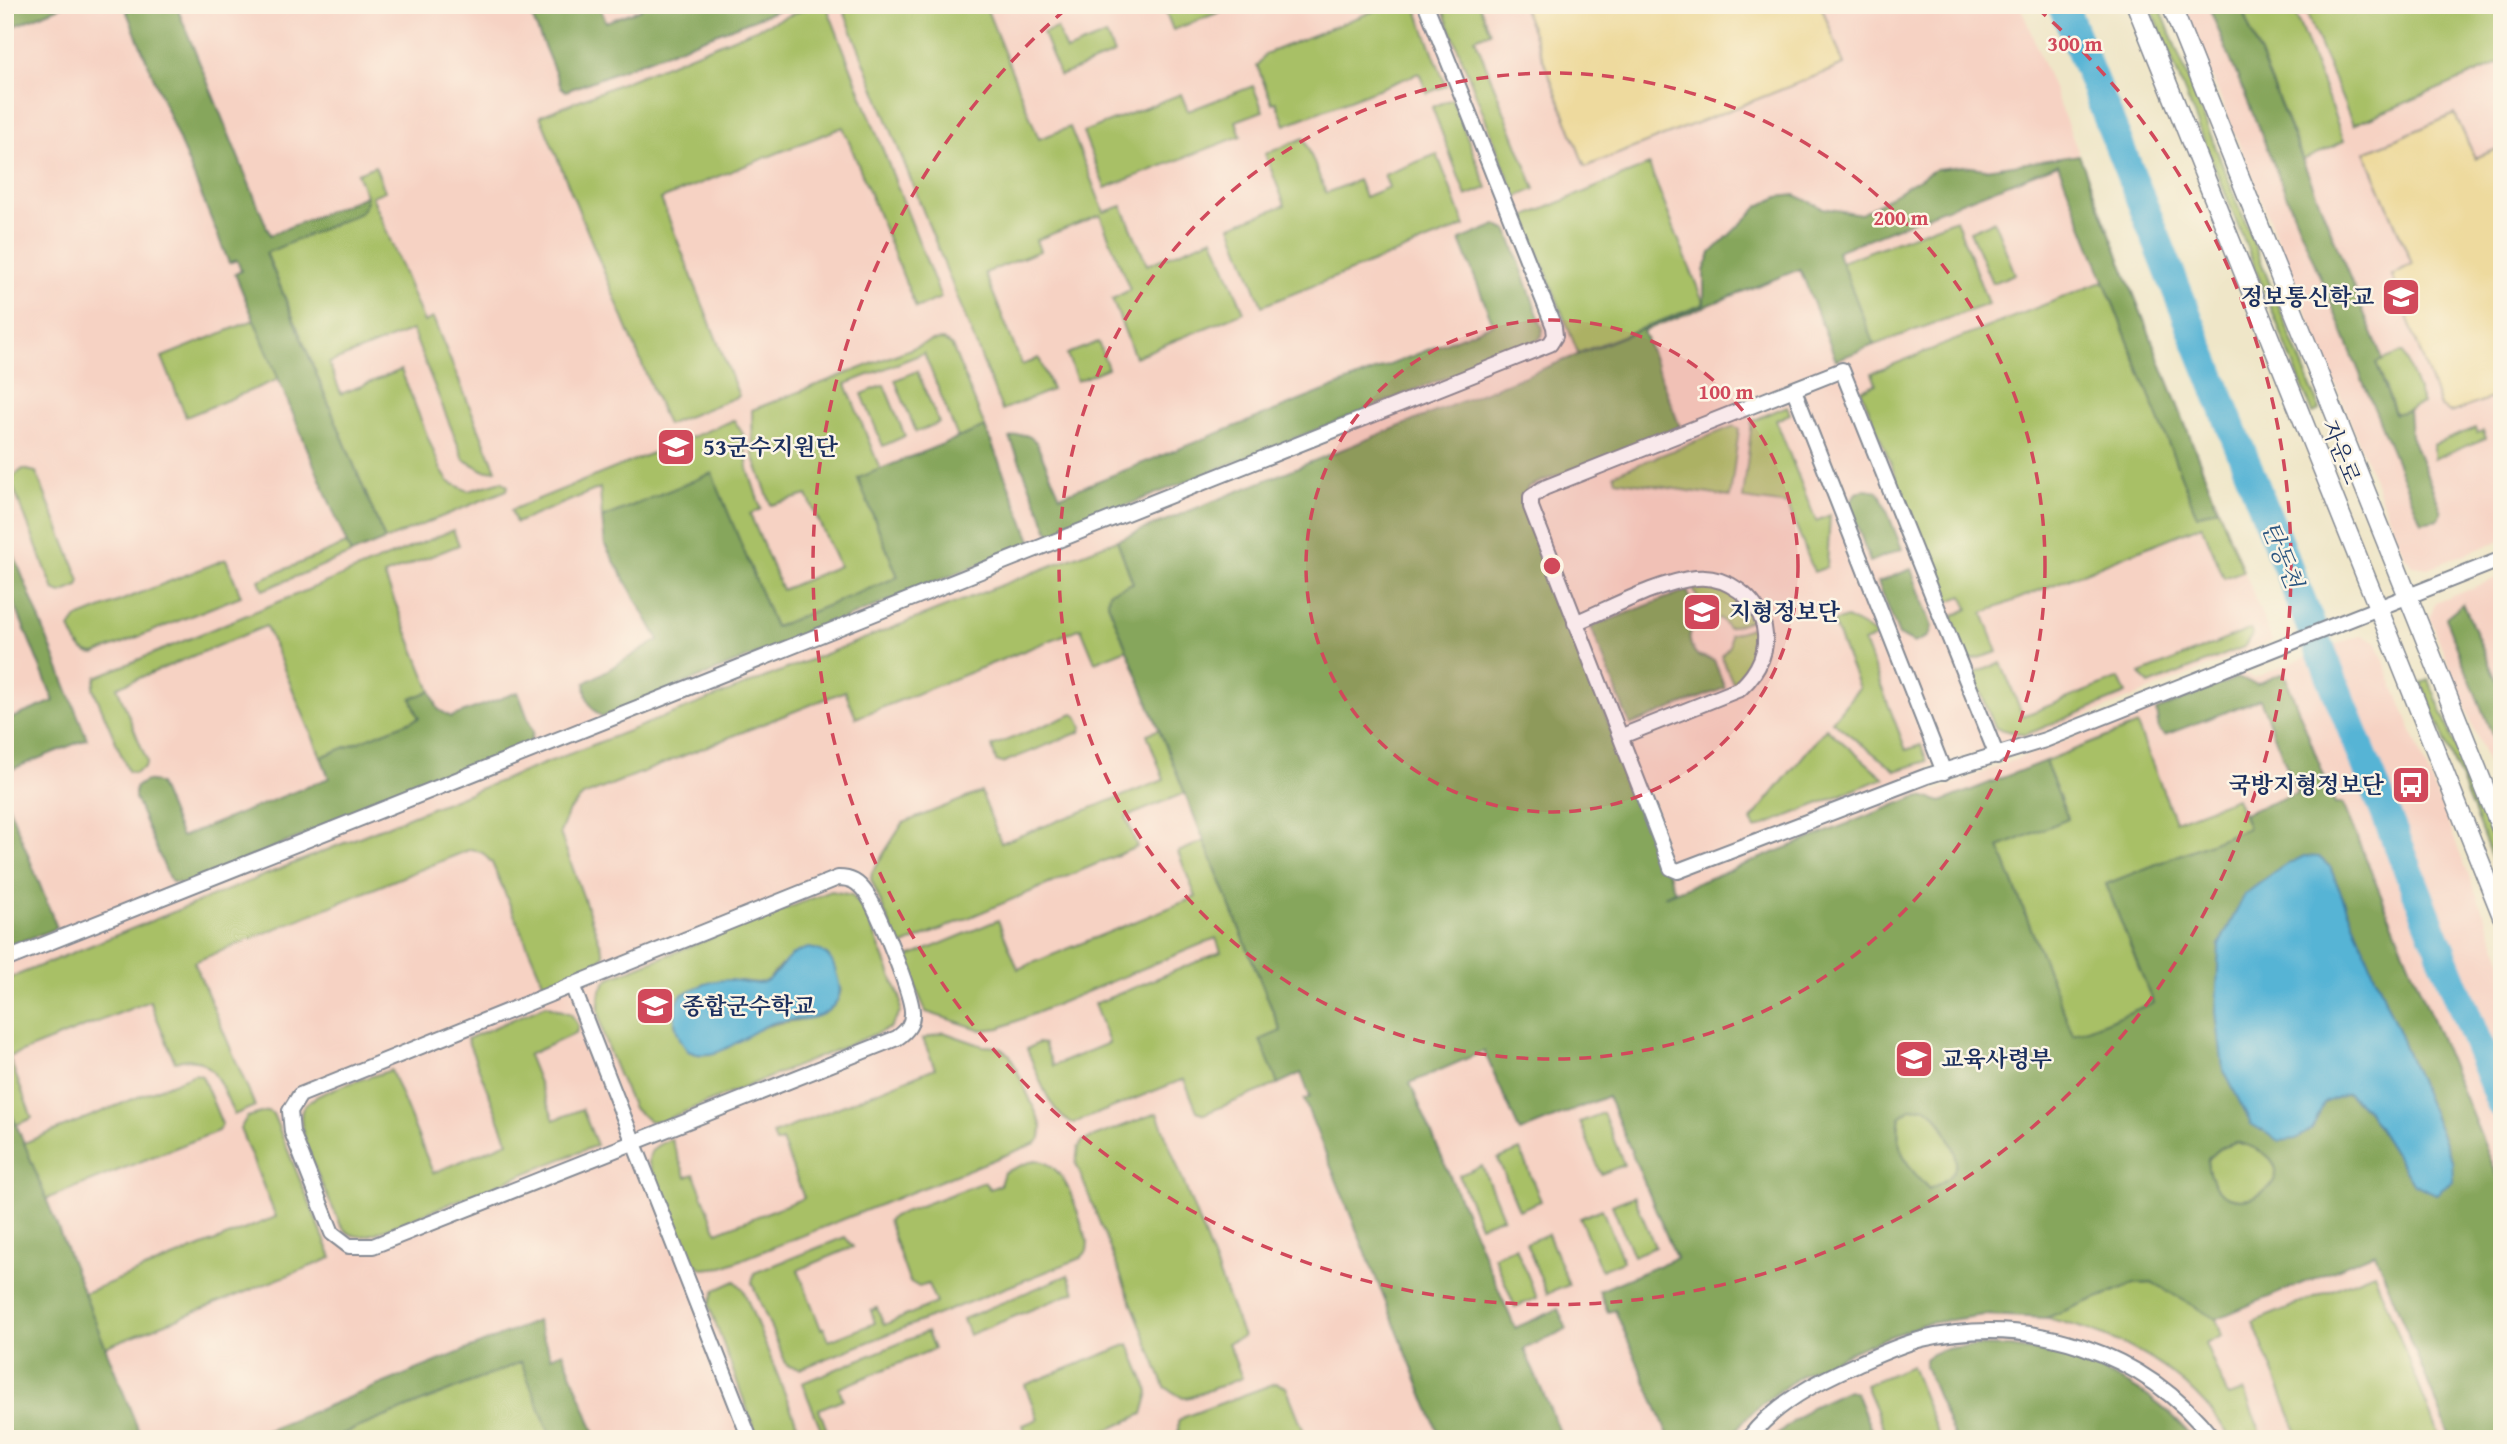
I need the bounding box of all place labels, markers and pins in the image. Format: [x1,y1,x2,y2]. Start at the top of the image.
school or university icon: 정보통신학교 [2380,276,2422,318]
place label: 정보통신학교 [2241,280,2375,313]
school or university icon: 53군수지원단 [655,426,697,468]
place label: 53군수지원단 [703,430,839,463]
centre of rings [1540,554,1564,578]
school or university icon: 지형정보단 [1681,591,1723,633]
place label: 지형정보단 [1729,595,1841,628]
bus stop icon: 국방지형정보단 [2390,764,2432,806]
place label: 국방지형정보단 [2228,768,2385,801]
school or university icon: 종합군수학교 [634,985,676,1027]
place label: 종합군수학교 [682,989,816,1022]
school or university icon: 교육사령부 [1893,1038,1935,1080]
place label: 교육사령부 [1941,1042,2052,1075]

